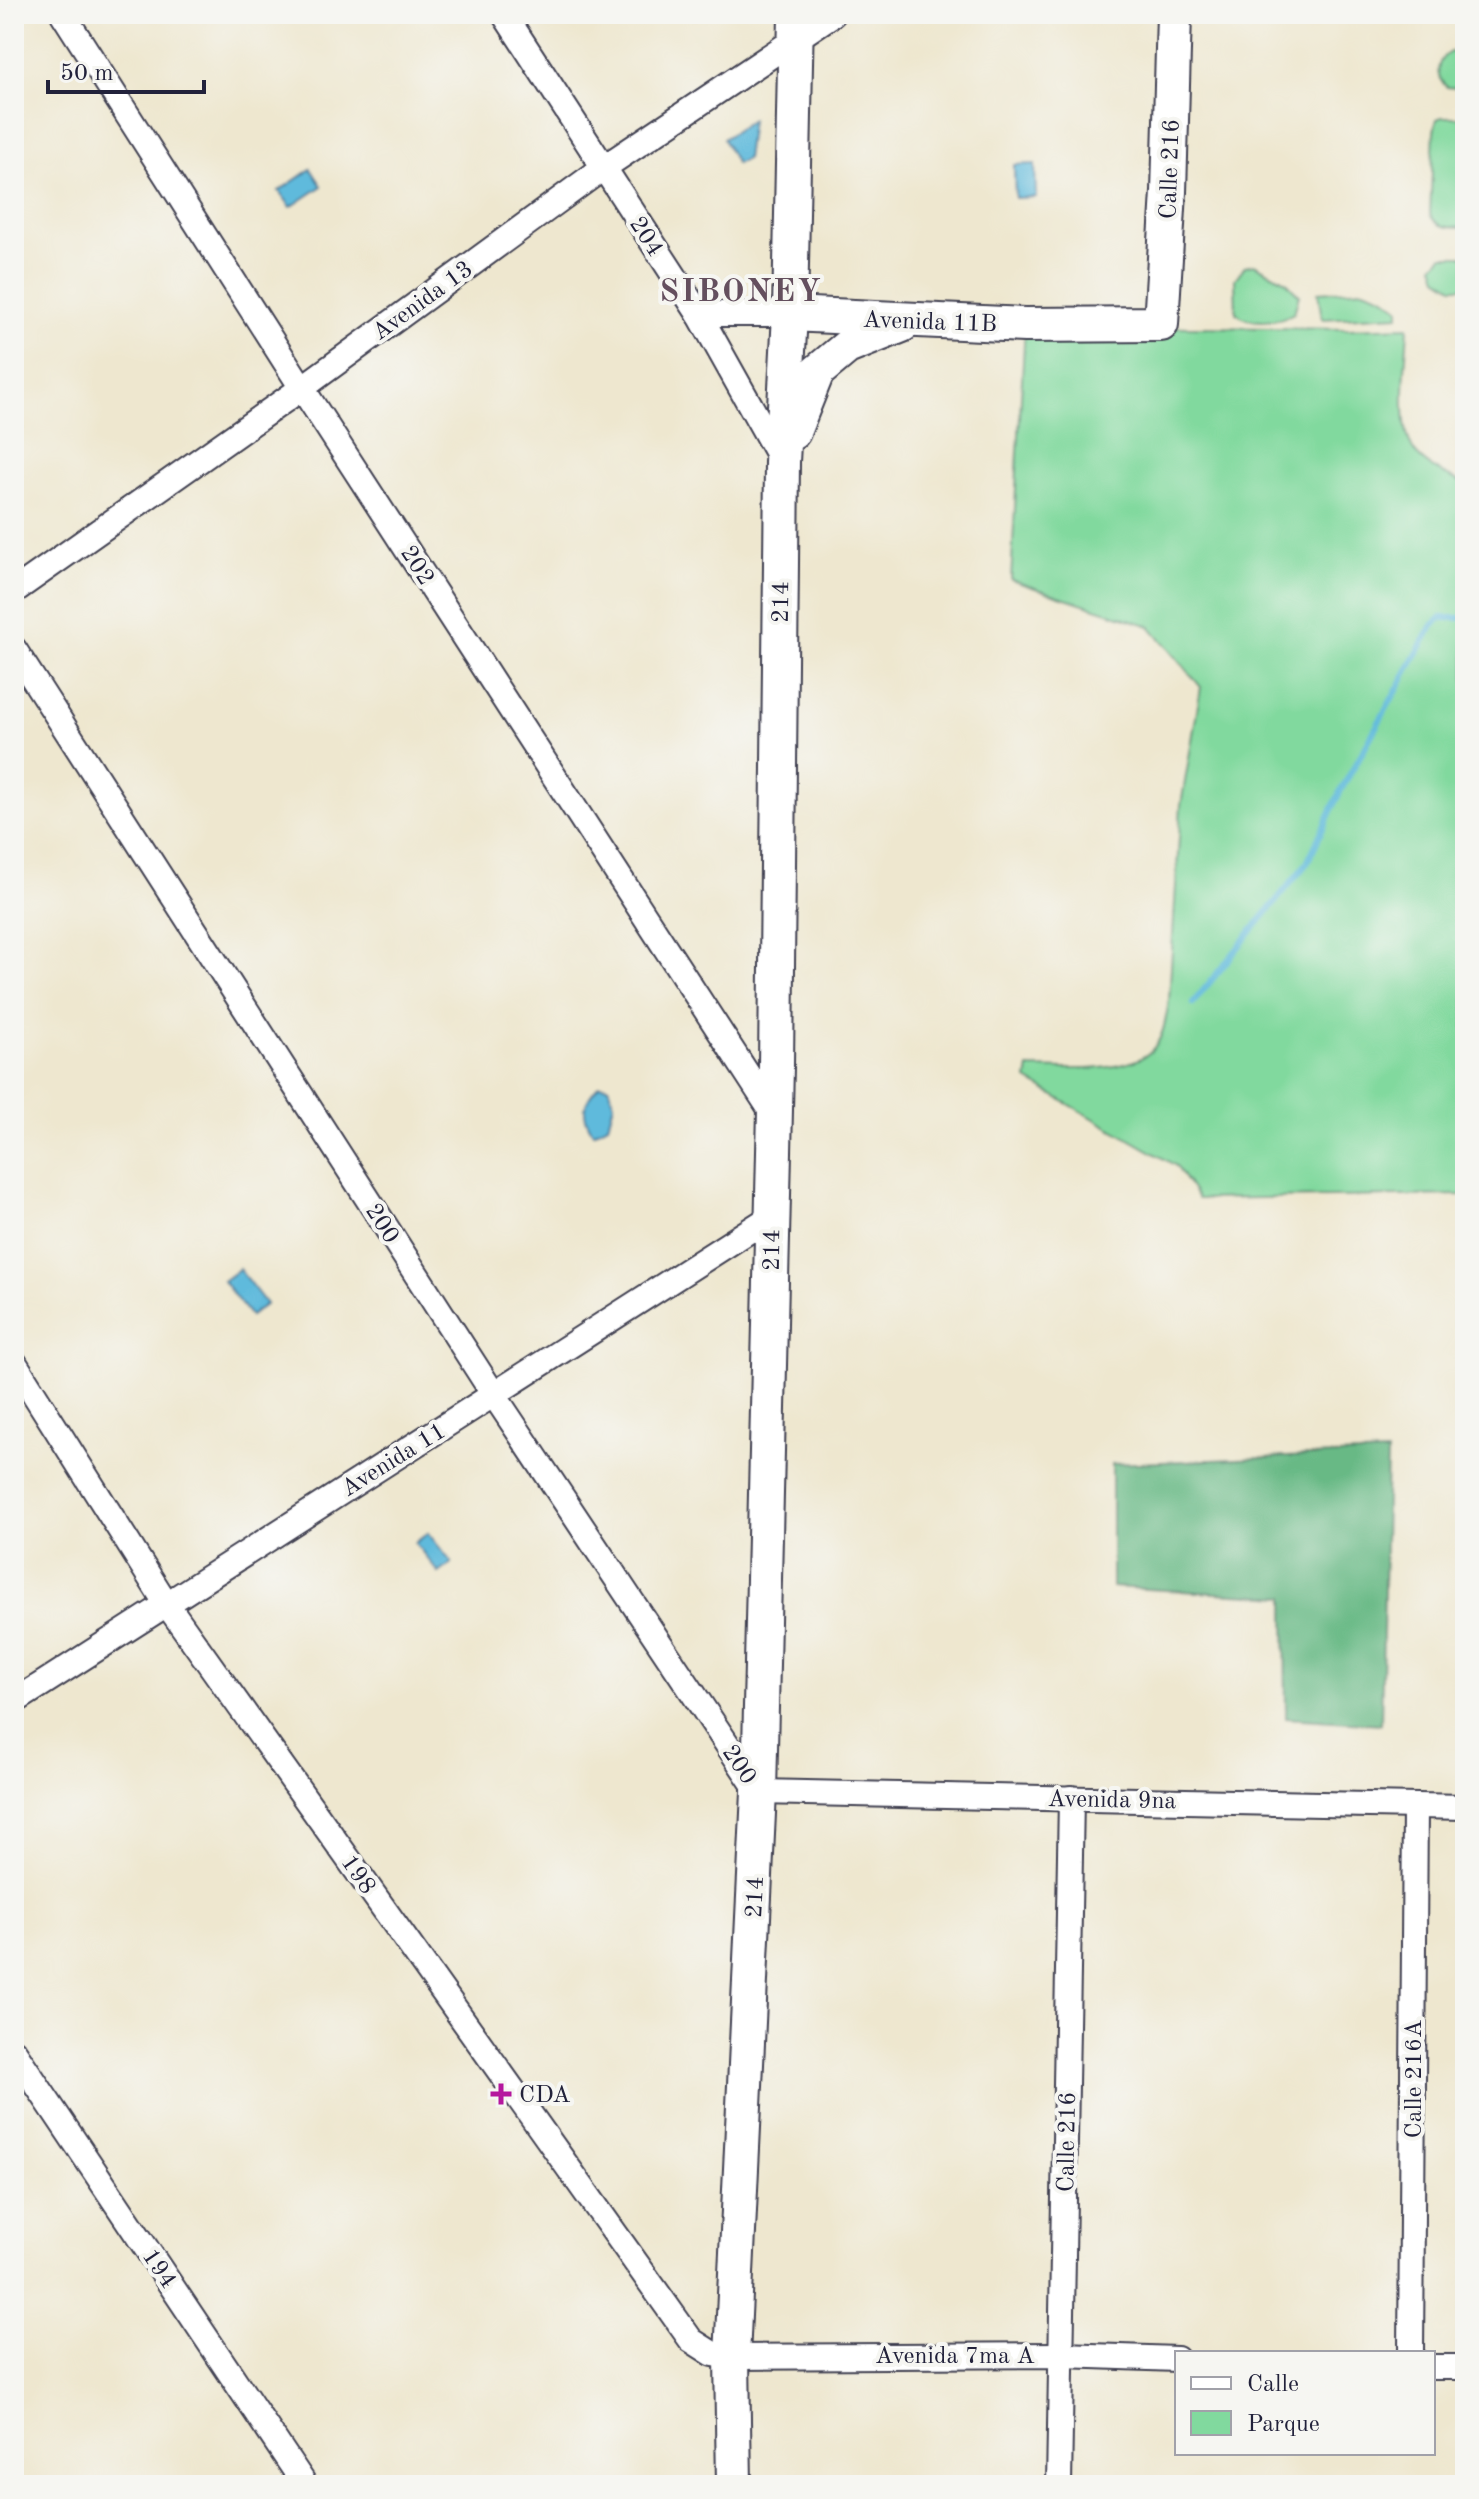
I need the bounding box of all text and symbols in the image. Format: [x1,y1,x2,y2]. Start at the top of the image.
scale bar [48,44,204,94]
text: 50 m [60,62,114,86]
street label: Calle 216 [1157,118,1185,220]
street label: 204 [624,213,667,261]
street label: Avenida 13 [368,257,478,346]
district label: SIBONEY [659,277,823,309]
street label: Avenida 11B [862,309,997,337]
street label: 202 [395,542,438,590]
street label: 214 [770,581,794,623]
street label: 200 [360,1200,403,1248]
street label: 214 [761,1229,785,1271]
street label: Avenida 11 [338,1419,450,1502]
street label: 200 [717,1741,760,1789]
street label: Avenida 9na [1047,1788,1177,1814]
street label: 198 [336,1851,379,1899]
street label: 214 [743,1876,769,1919]
street label: Calle 216A [1403,2020,1427,2138]
marker: CDA [490,2083,512,2105]
place label: CDA [519,2084,571,2108]
street label: Calle 216 [1055,2092,1081,2192]
street label: 194 [137,2245,180,2293]
street label: Avenida 7ma A [875,2345,1035,2369]
legend [1175,2351,1435,2455]
text: Calle [1247,2373,1299,2397]
text: Parque [1247,2413,1320,2437]

